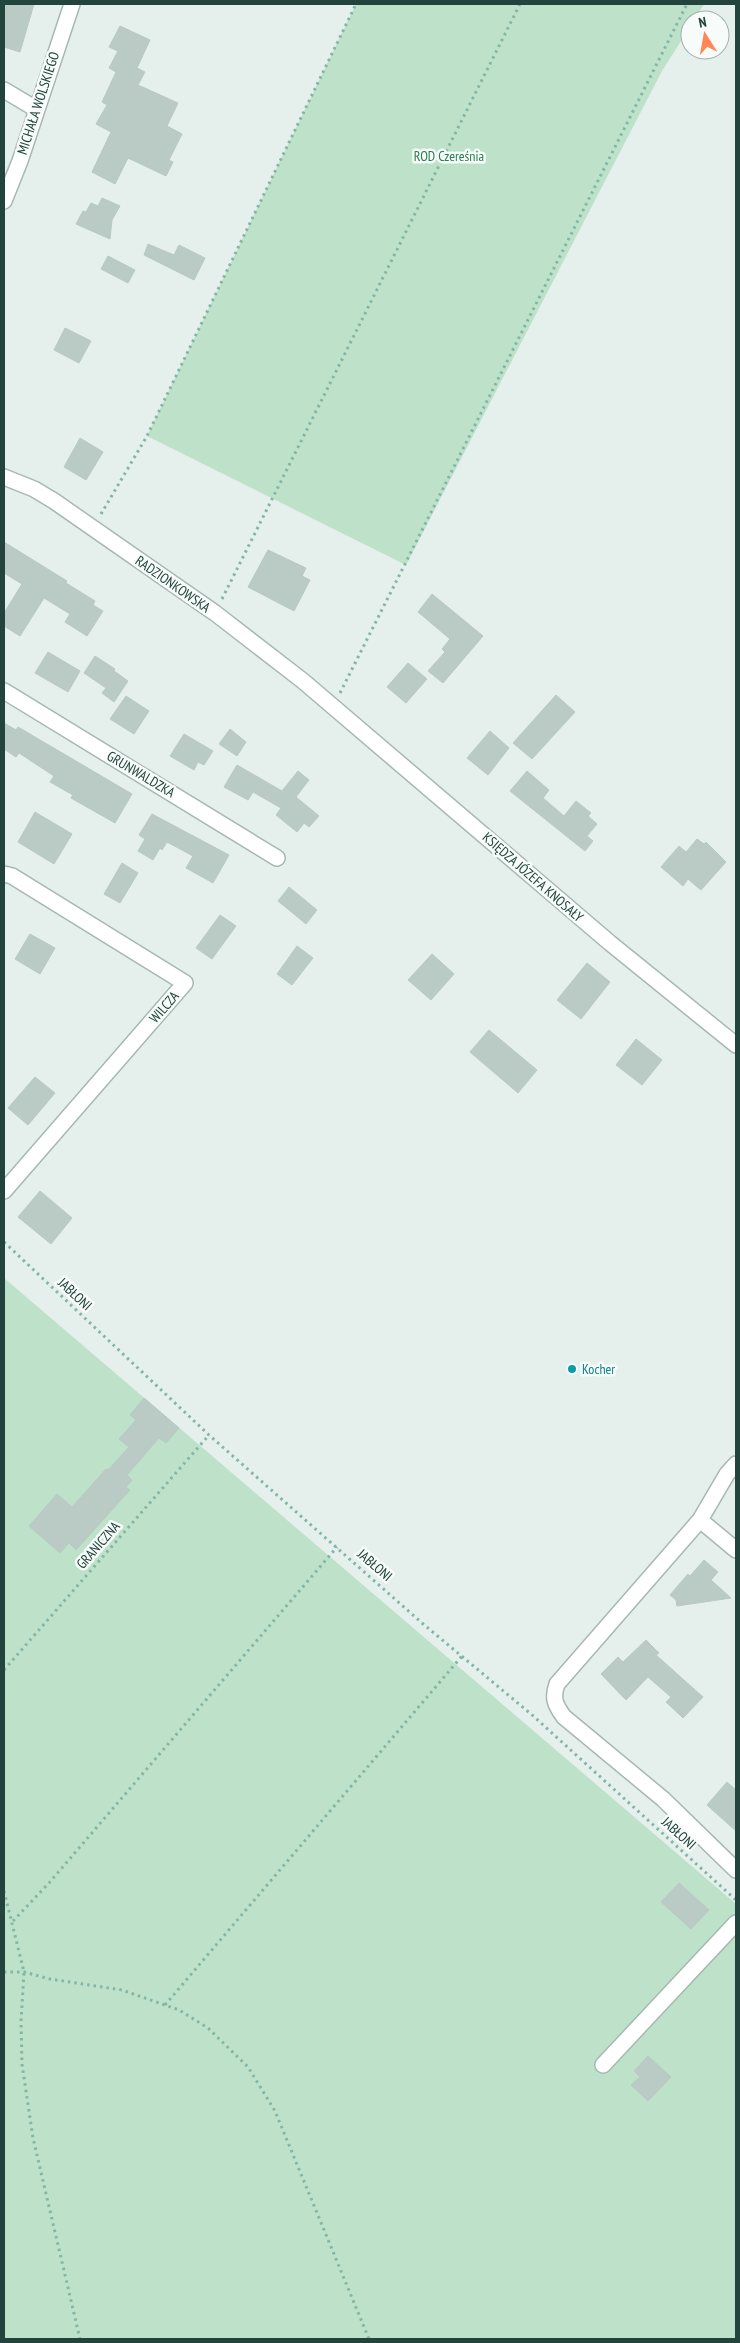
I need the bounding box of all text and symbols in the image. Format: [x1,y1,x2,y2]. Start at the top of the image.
north arrow [680,10,730,60]
text: N [697,13,708,32]
street label: MICHAŁA WOLSKIEGO [13,49,63,157]
park label: ROD Czereśnia [414,147,484,165]
street label: RADZIONKOWSKA [132,552,214,617]
street label: GRUNWALDZKA [104,747,179,802]
street label: KSIĘDZA JÓZEFA KNOSAŁY [479,828,588,926]
street label: WILCZA [145,987,183,1027]
street label: JABŁONI [53,1273,96,1314]
place label: Kocher [582,1360,615,1378]
marker: Kocher [566,1363,578,1375]
street label: GRANICZNA [72,1517,124,1572]
street label: JABŁONI [353,1544,396,1585]
street label: JABŁONI [657,1812,700,1853]

